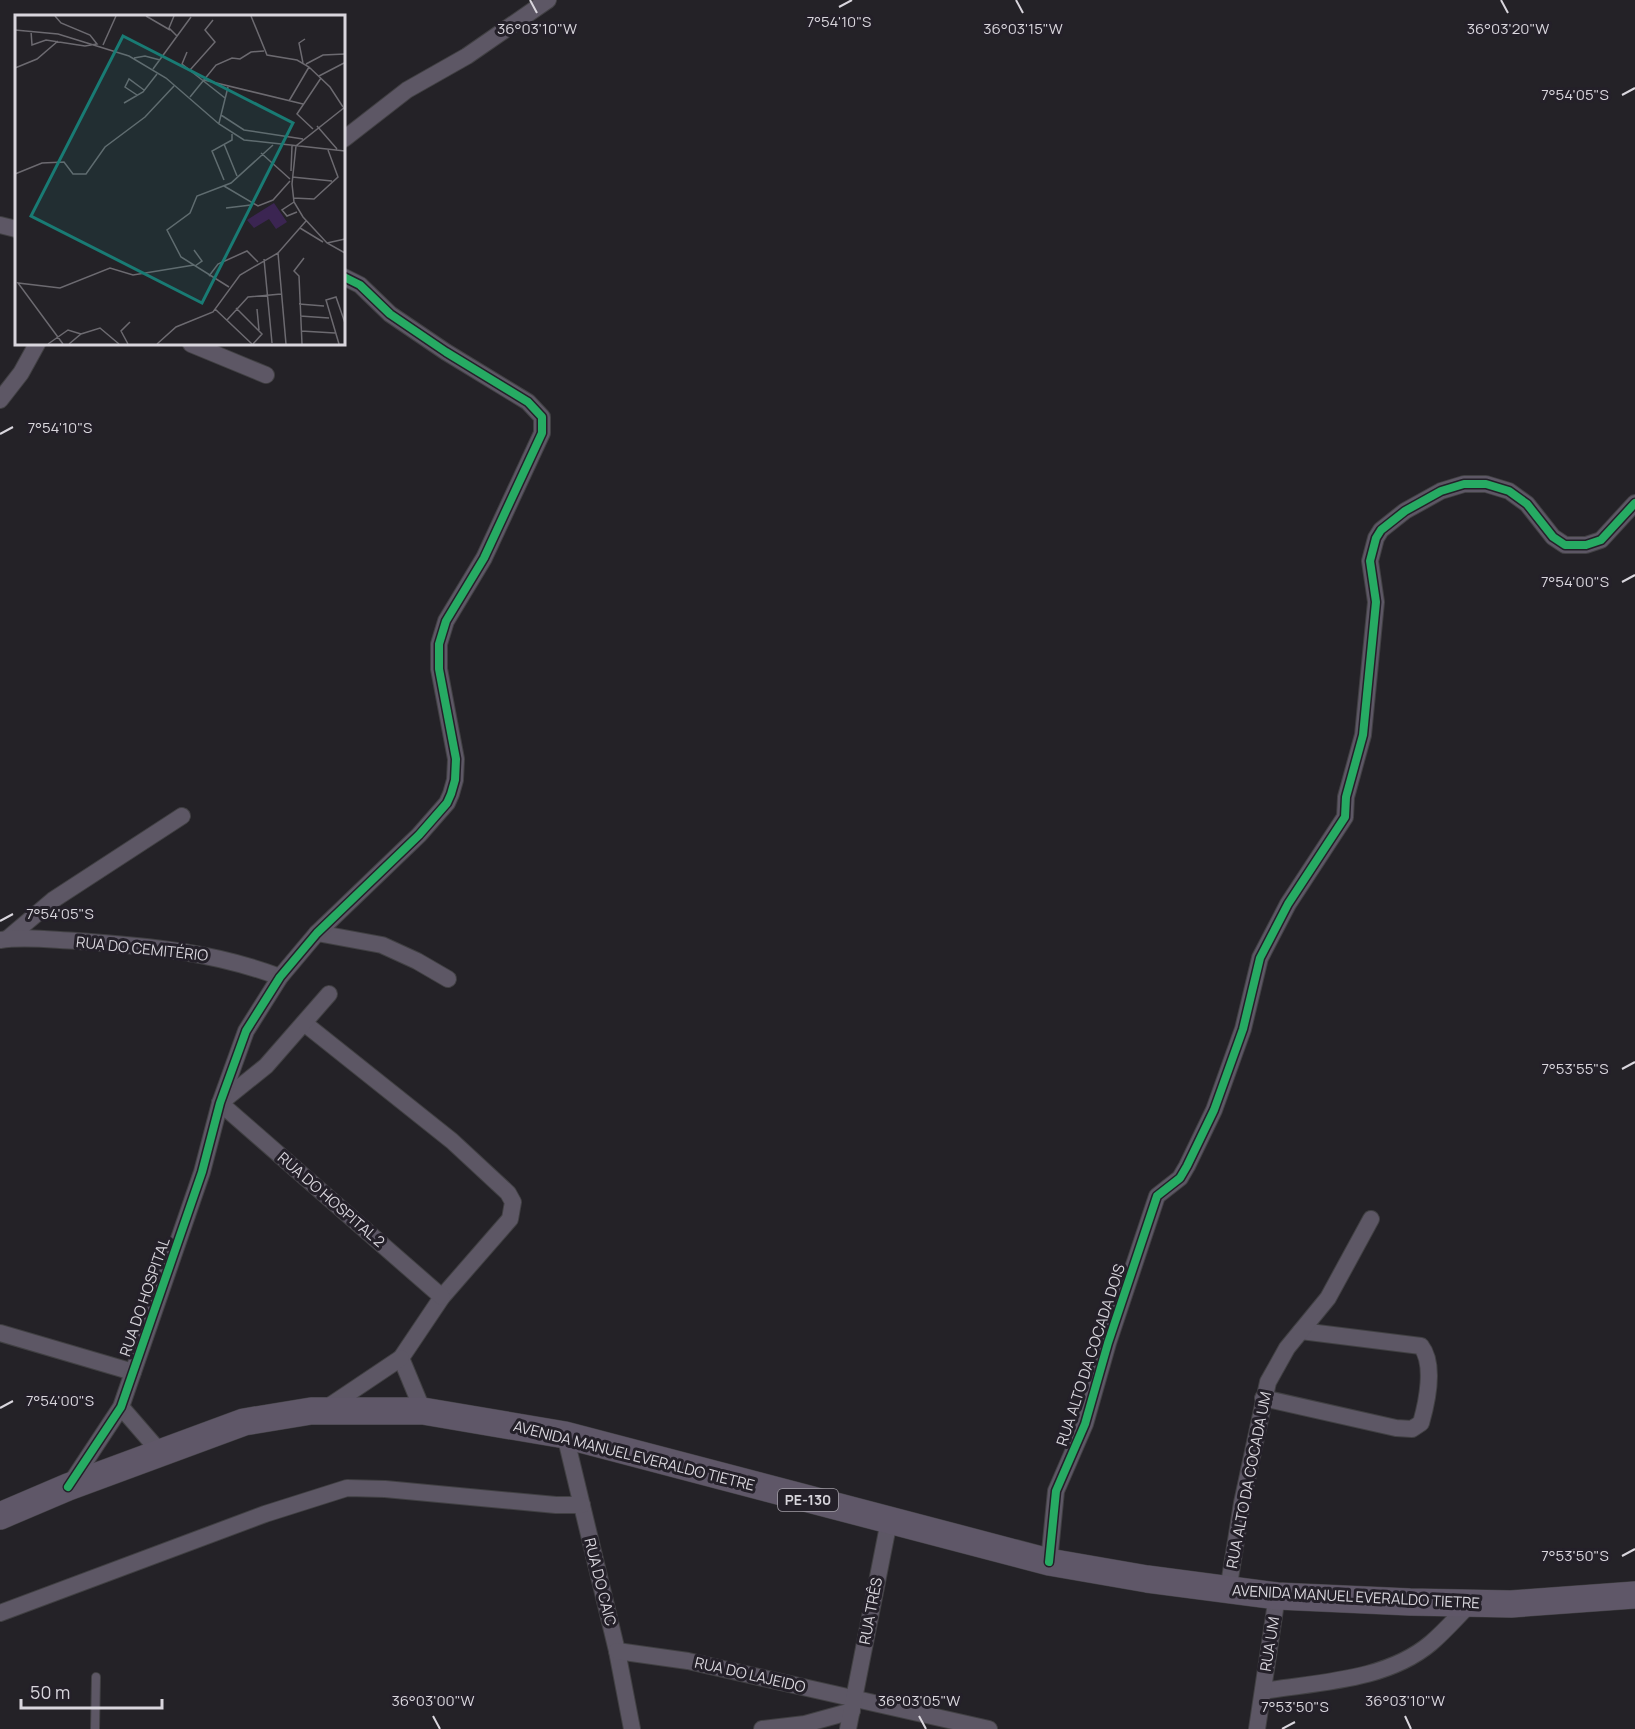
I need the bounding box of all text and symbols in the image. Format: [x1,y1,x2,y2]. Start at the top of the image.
text: 7°54'10"S [807,11,871,32]
inset map [15,15,345,345]
text: 36°03'10"W [497,18,577,39]
text: 36°03'15"W [983,18,1063,39]
text: 36°03'20"W [1467,18,1549,39]
text: 7°54'05"S [1541,84,1609,105]
text: 7°54'10"S [28,417,92,438]
text: 7°54'00"S [1541,571,1609,592]
text: 7°54'05"S [26,903,94,924]
street label: RUA DO CEMITÉRIO [75,931,209,966]
text: 7°53'55"S [1542,1058,1608,1079]
street label: RUA DO HOSPITAL 2 [273,1147,389,1252]
street label: RUA DO HOSPITAL [114,1234,175,1359]
street label: RUA ALTO DA COCADA DOIS [1051,1261,1130,1449]
text: 7°54'00"S [26,1390,94,1411]
street label: RUA ALTO DA COCADA UM [1221,1390,1276,1570]
street label: AVENIDA MANUEL EVERALDO TIETRE [511,1415,757,1496]
road number: PE-130 [778,1489,838,1511]
street label: RUA DO CAIC [579,1536,622,1628]
text: 7°53'50"S [1541,1545,1609,1566]
street label: RUA TRÊS [854,1576,887,1646]
street label: AVENIDA MANUEL EVERALDO TIETRE [1232,1580,1480,1613]
street label: RUA UM [1255,1615,1284,1673]
street label: RUA DO LAJEIDO [693,1652,808,1697]
scale bar [21,1672,162,1710]
text: 50 m [30,1680,70,1704]
text: 36°03'00"W [391,1690,475,1711]
text: 36°03'05"W [878,1690,960,1711]
text: 36°03'10"W [1365,1690,1445,1711]
text: 7°53'50"S [1261,1696,1329,1717]

